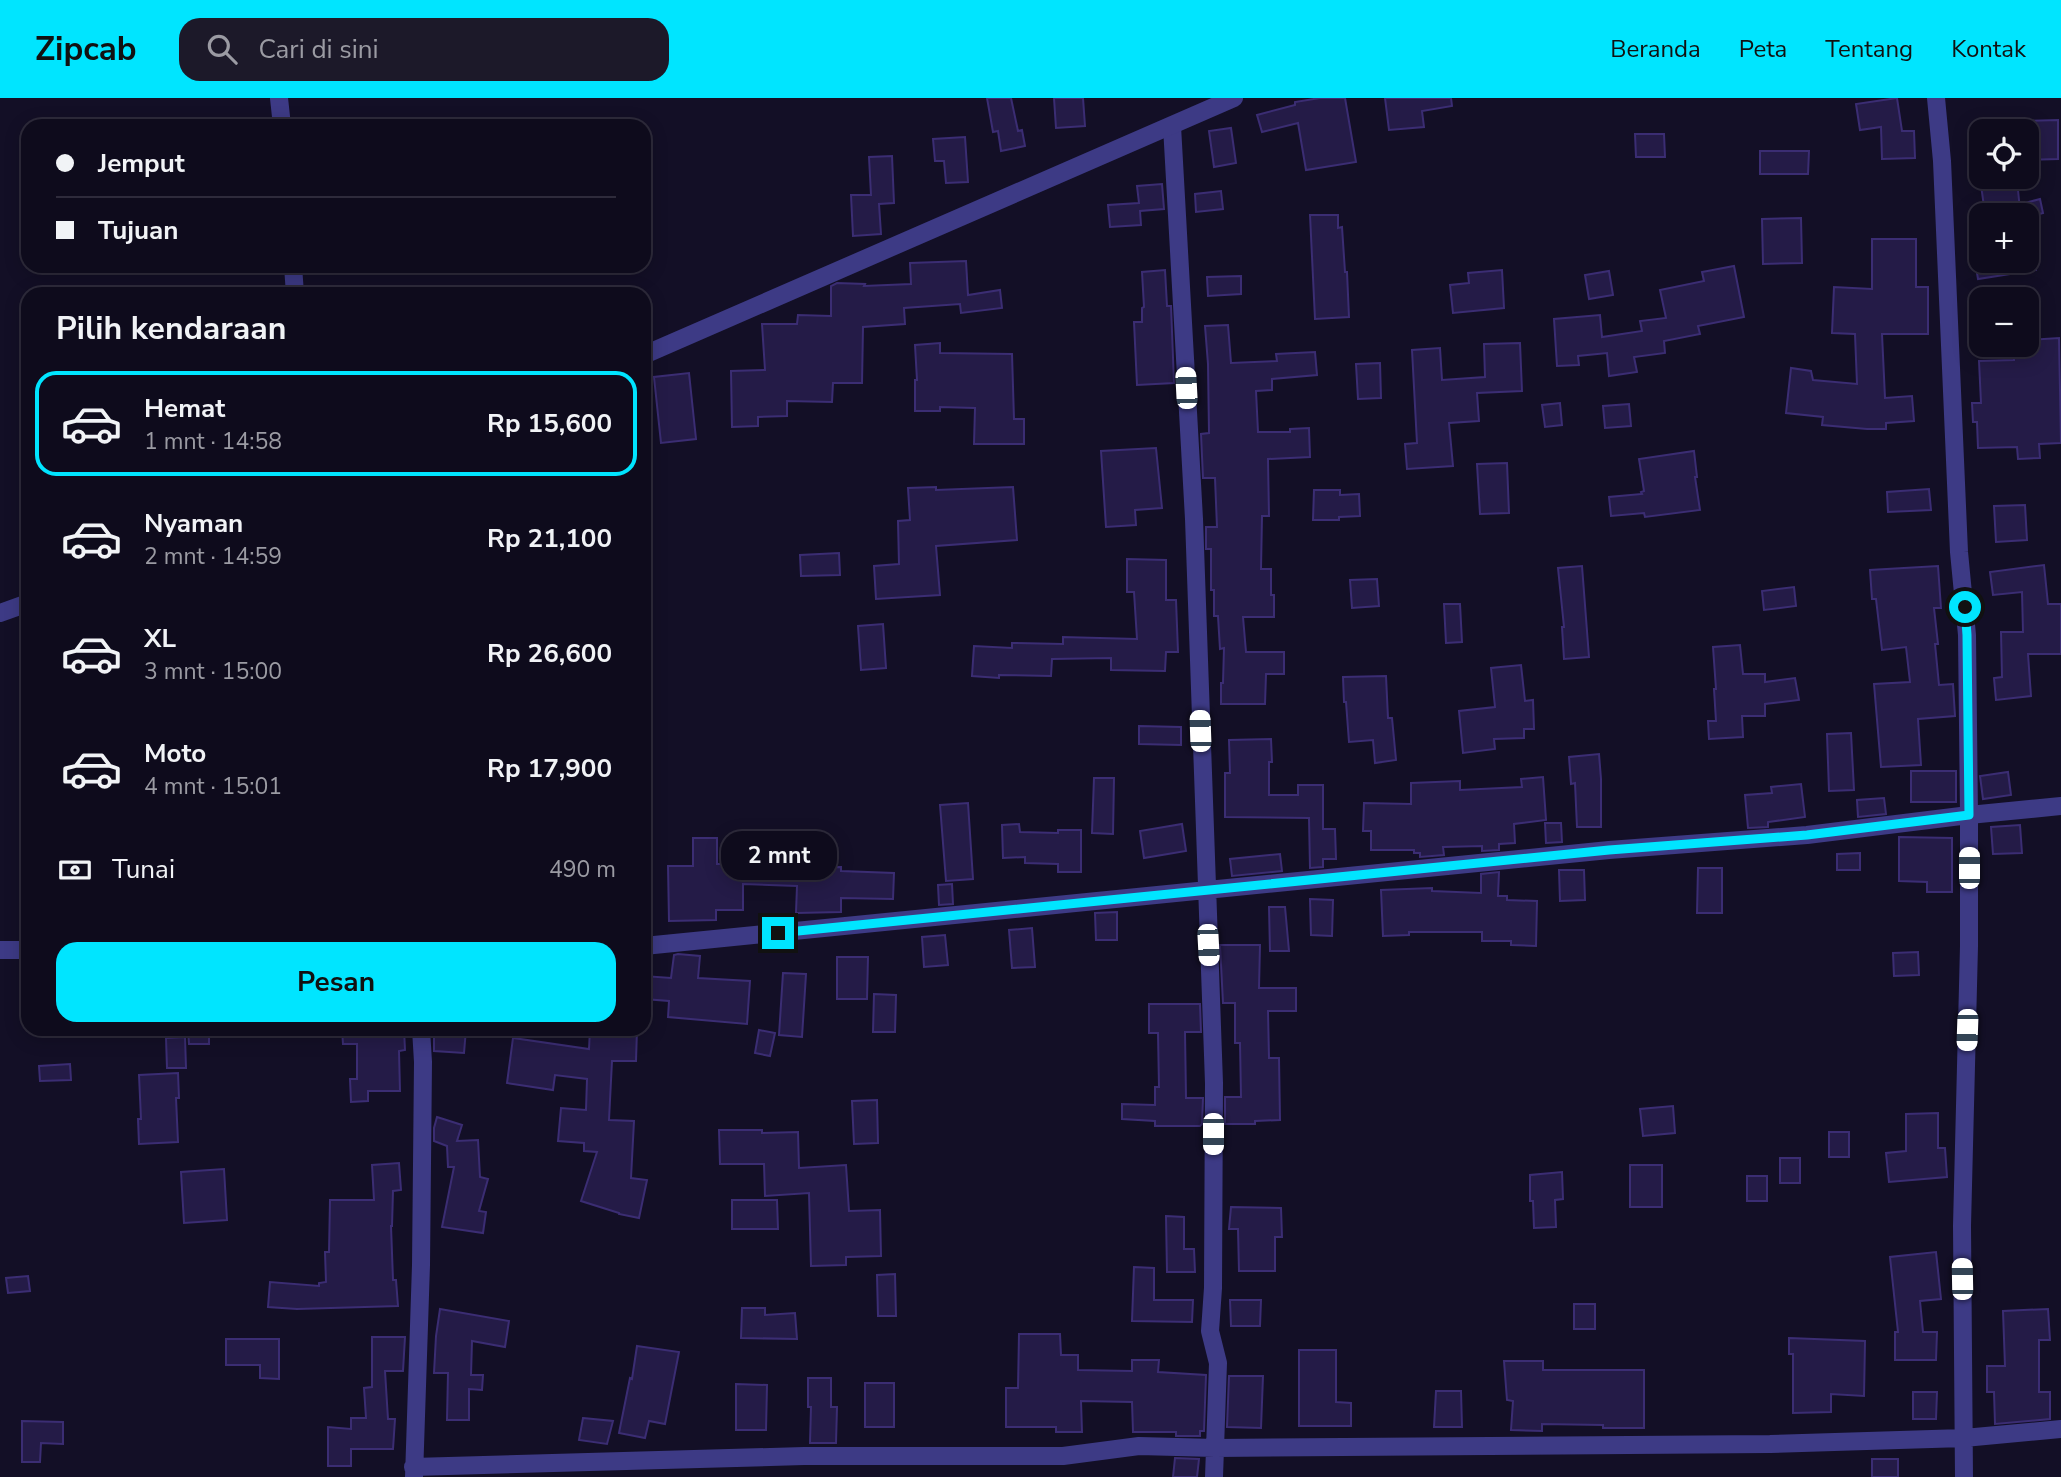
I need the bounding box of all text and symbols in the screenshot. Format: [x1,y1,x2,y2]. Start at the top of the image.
search box [179,18,669,81]
text: Zipcab [35,27,137,72]
icon: search [203,30,241,68]
text: Cari di sini [259,32,379,67]
text: Beranda [1610,33,1701,65]
text: Peta [1739,33,1787,65]
text: Tentang [1825,33,1913,65]
text: Kontak [1951,33,2026,65]
map controls [1969,119,2039,357]
button: locate [1969,119,2039,189]
text: Jemput [98,146,185,181]
button: + [1969,203,2039,273]
text: Tujuan [98,213,178,248]
button: − [1969,287,2039,357]
text: Pilih kendaraan [56,307,286,350]
car [1175,366,1198,410]
text: Hemat [144,391,225,426]
icon: car [60,392,123,455]
text: Rp 15,600 [487,406,612,441]
text: 1 mnt · 14:58 [144,426,282,457]
text: Nyaman [144,506,243,541]
icon: car [60,507,123,570]
text: Rp 21,100 [487,521,612,556]
text: 2 mnt · 14:59 [144,541,282,572]
route start [1949,591,1981,623]
text: XL [144,621,176,656]
icon: car [60,622,123,685]
text: Rp 26,600 [487,636,612,671]
text: 3 mnt · 15:00 [144,656,282,687]
car [1189,710,1212,752]
text: Moto [144,736,206,771]
icon: car [60,737,123,800]
text: Rp 17,900 [487,751,612,786]
text: 4 mnt · 15:01 [144,771,282,802]
callout: 2 mnt [720,832,836,880]
text: 2 mnt [748,840,810,871]
car [1959,847,1980,889]
icon: cash [56,851,94,889]
text: Tunai [112,852,175,887]
text: 490 m [549,854,616,885]
route end [762,917,794,949]
car [1197,923,1220,967]
button: Pesan [56,942,616,1022]
car [1956,1009,1979,1051]
car [1203,1113,1224,1155]
car [1952,1258,1973,1300]

